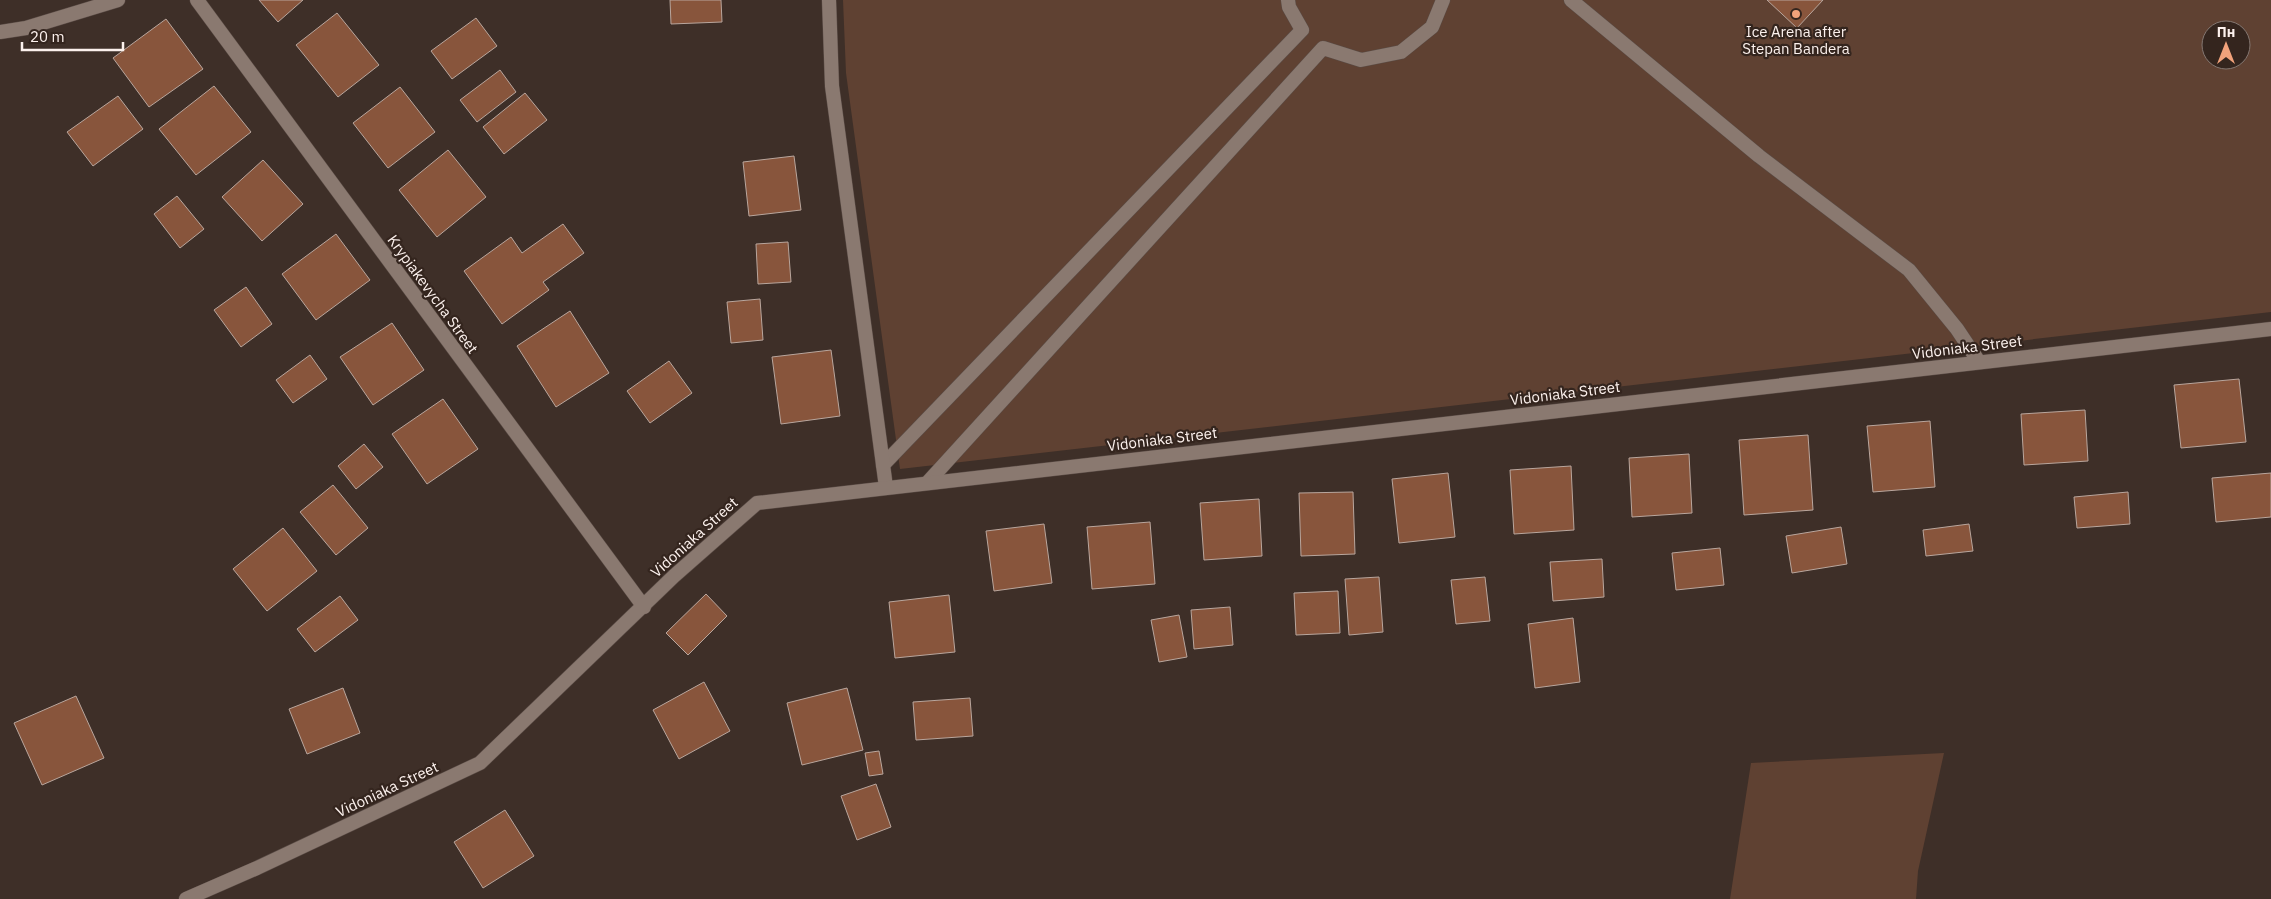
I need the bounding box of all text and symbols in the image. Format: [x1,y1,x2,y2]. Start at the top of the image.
marker: Ice Arena after Stepan Bandera [1790,8,1802,20]
scale bar [22,20,124,52]
north arrow [2201,20,2251,70]
place label: Ice Arena after Stepan Bandera [1742,22,1850,58]
text: Пн [2217,23,2235,41]
text: 20 m [30,27,65,46]
street label: Krypiakevycha Street [383,231,483,357]
street label: Vidoniaka Street [1911,331,2023,363]
street label: Vidoniaka Street [1509,377,1621,409]
street label: Vidoniaka Street [1106,423,1218,455]
street label: Vidoniaka Street [646,493,742,581]
street label: Vidoniaka Street [333,757,441,821]

